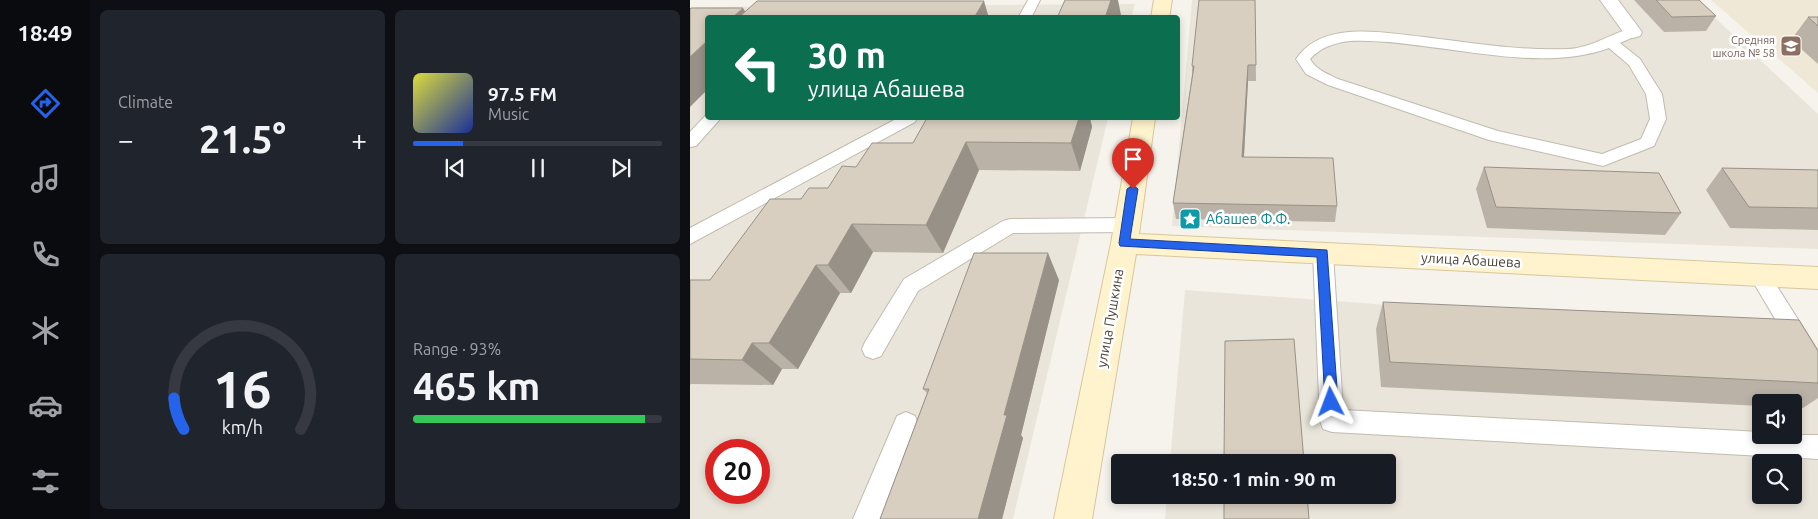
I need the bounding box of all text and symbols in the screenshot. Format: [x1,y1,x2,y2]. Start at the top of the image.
text: 18:49 [17,20,73,45]
place label: Средняя школа № 58 [1713,34,1775,59]
school or university icon: Средняя школа № 58 [1779,34,1803,58]
icon: left [725,35,790,100]
text: 30 m [808,35,886,75]
text: улица Абашева [808,76,965,101]
text: 97.5 FM [488,83,557,105]
icon: directions [28,86,63,121]
text: Climate [118,93,173,111]
text: Music [488,105,529,123]
text: 21.5° [199,118,286,160]
text: − [118,124,134,155]
text: + [351,124,367,155]
pin [1112,138,1154,189]
icon: arrive [1119,145,1147,173]
icon: previous [441,154,469,182]
icon: pause [524,154,552,182]
icon: next [607,154,635,182]
icon: music [28,161,63,196]
place icon: Абашев Ф.Ф. [1178,207,1202,231]
place label: Абашев Ф.Ф. [1206,211,1291,227]
icon: phone [28,237,63,272]
street label: улица Абашева [1421,249,1521,271]
street label: улица Пушкина [1093,267,1127,369]
icon: climate [28,313,63,348]
text: Range · 93% [413,340,501,358]
text: 16 [213,360,272,418]
text: 465 km [413,365,540,407]
position arrow [1304,375,1356,427]
icon: car [28,388,63,423]
map controls [1752,394,1802,504]
button: sound [1752,394,1802,444]
text: km/h [222,417,263,437]
speed limit sign: 20 [705,439,770,504]
button: search [1752,454,1802,504]
icon: filters [28,464,63,499]
text: 18:50 · 1 min · 90 m [1171,468,1336,490]

